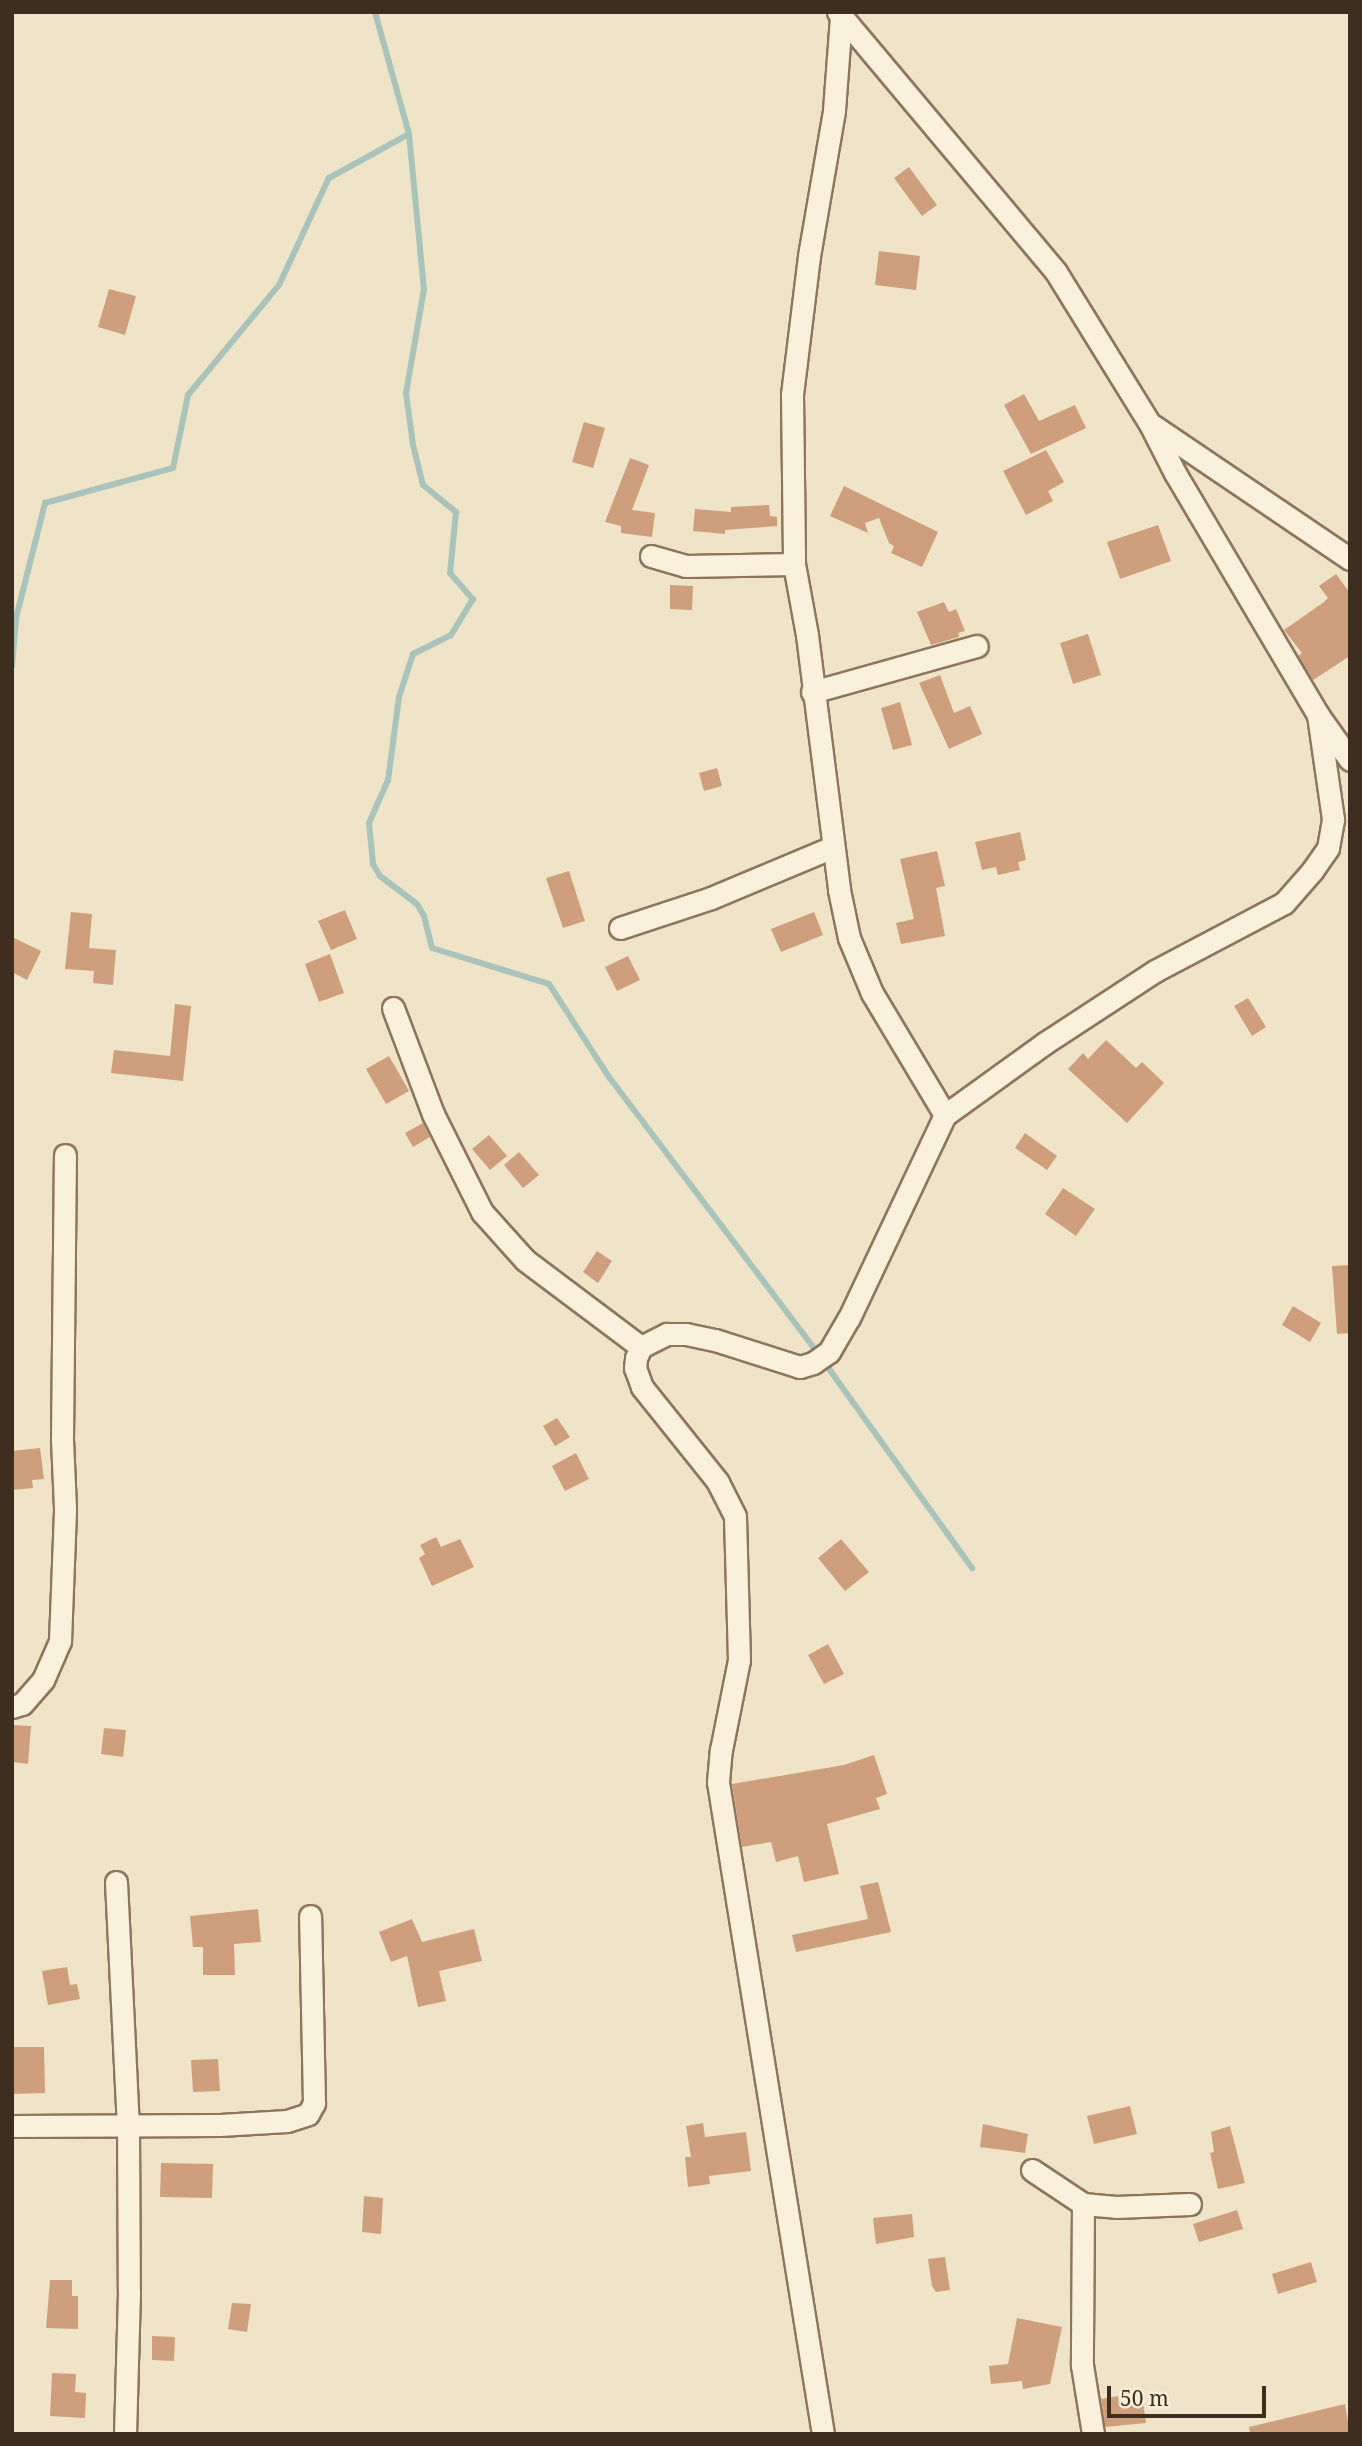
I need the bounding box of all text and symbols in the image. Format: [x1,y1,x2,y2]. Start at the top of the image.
scale bar [1110,2372,1269,2416]
text: 50 m [1120,2384,1169,2412]

